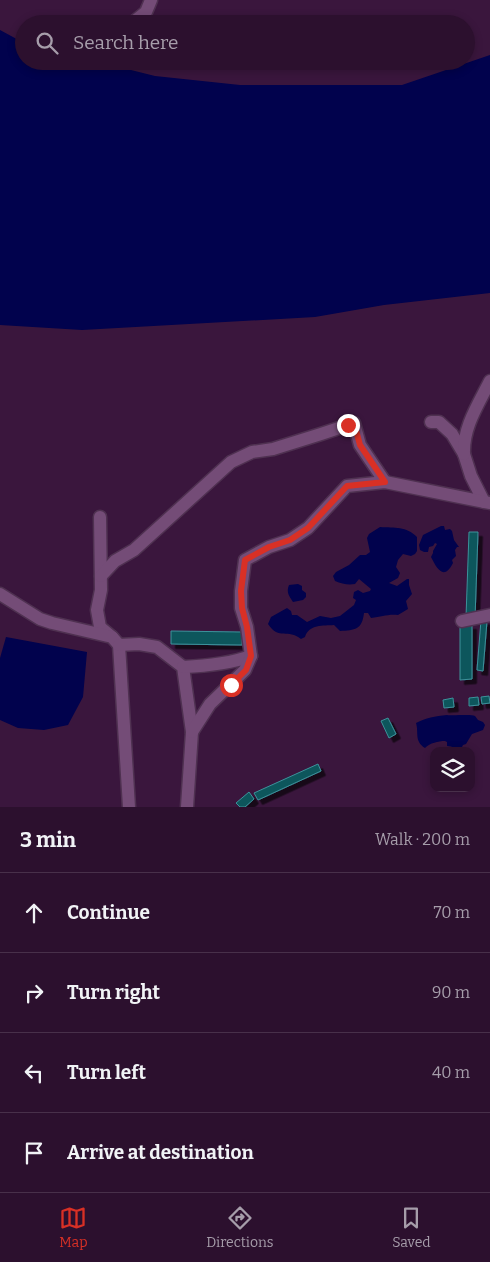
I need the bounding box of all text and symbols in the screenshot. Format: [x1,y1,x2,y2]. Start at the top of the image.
search box [15,15,475,70]
icon: search [33,29,61,57]
text: Search here [73,31,178,54]
route end [337,414,360,437]
route start [220,674,243,697]
map controls [430,747,475,792]
button: layers [430,747,475,792]
text: 3 min [20,827,76,853]
text: Walk · 200 m [375,830,470,849]
icon: ahead [20,899,48,927]
text: Continue [67,901,150,924]
text: 70 m [434,903,470,922]
icon: right [20,979,48,1007]
text: Turn right [67,981,160,1004]
text: 90 m [432,983,470,1002]
icon: left [20,1059,48,1087]
text: Turn left [67,1061,146,1084]
text: 40 m [432,1063,470,1082]
icon: arrive [20,1139,48,1167]
text: Arrive at destination [67,1141,254,1164]
tab: Map [59,1204,88,1251]
tab: Directions [206,1204,274,1251]
tab: Saved [392,1204,431,1251]

